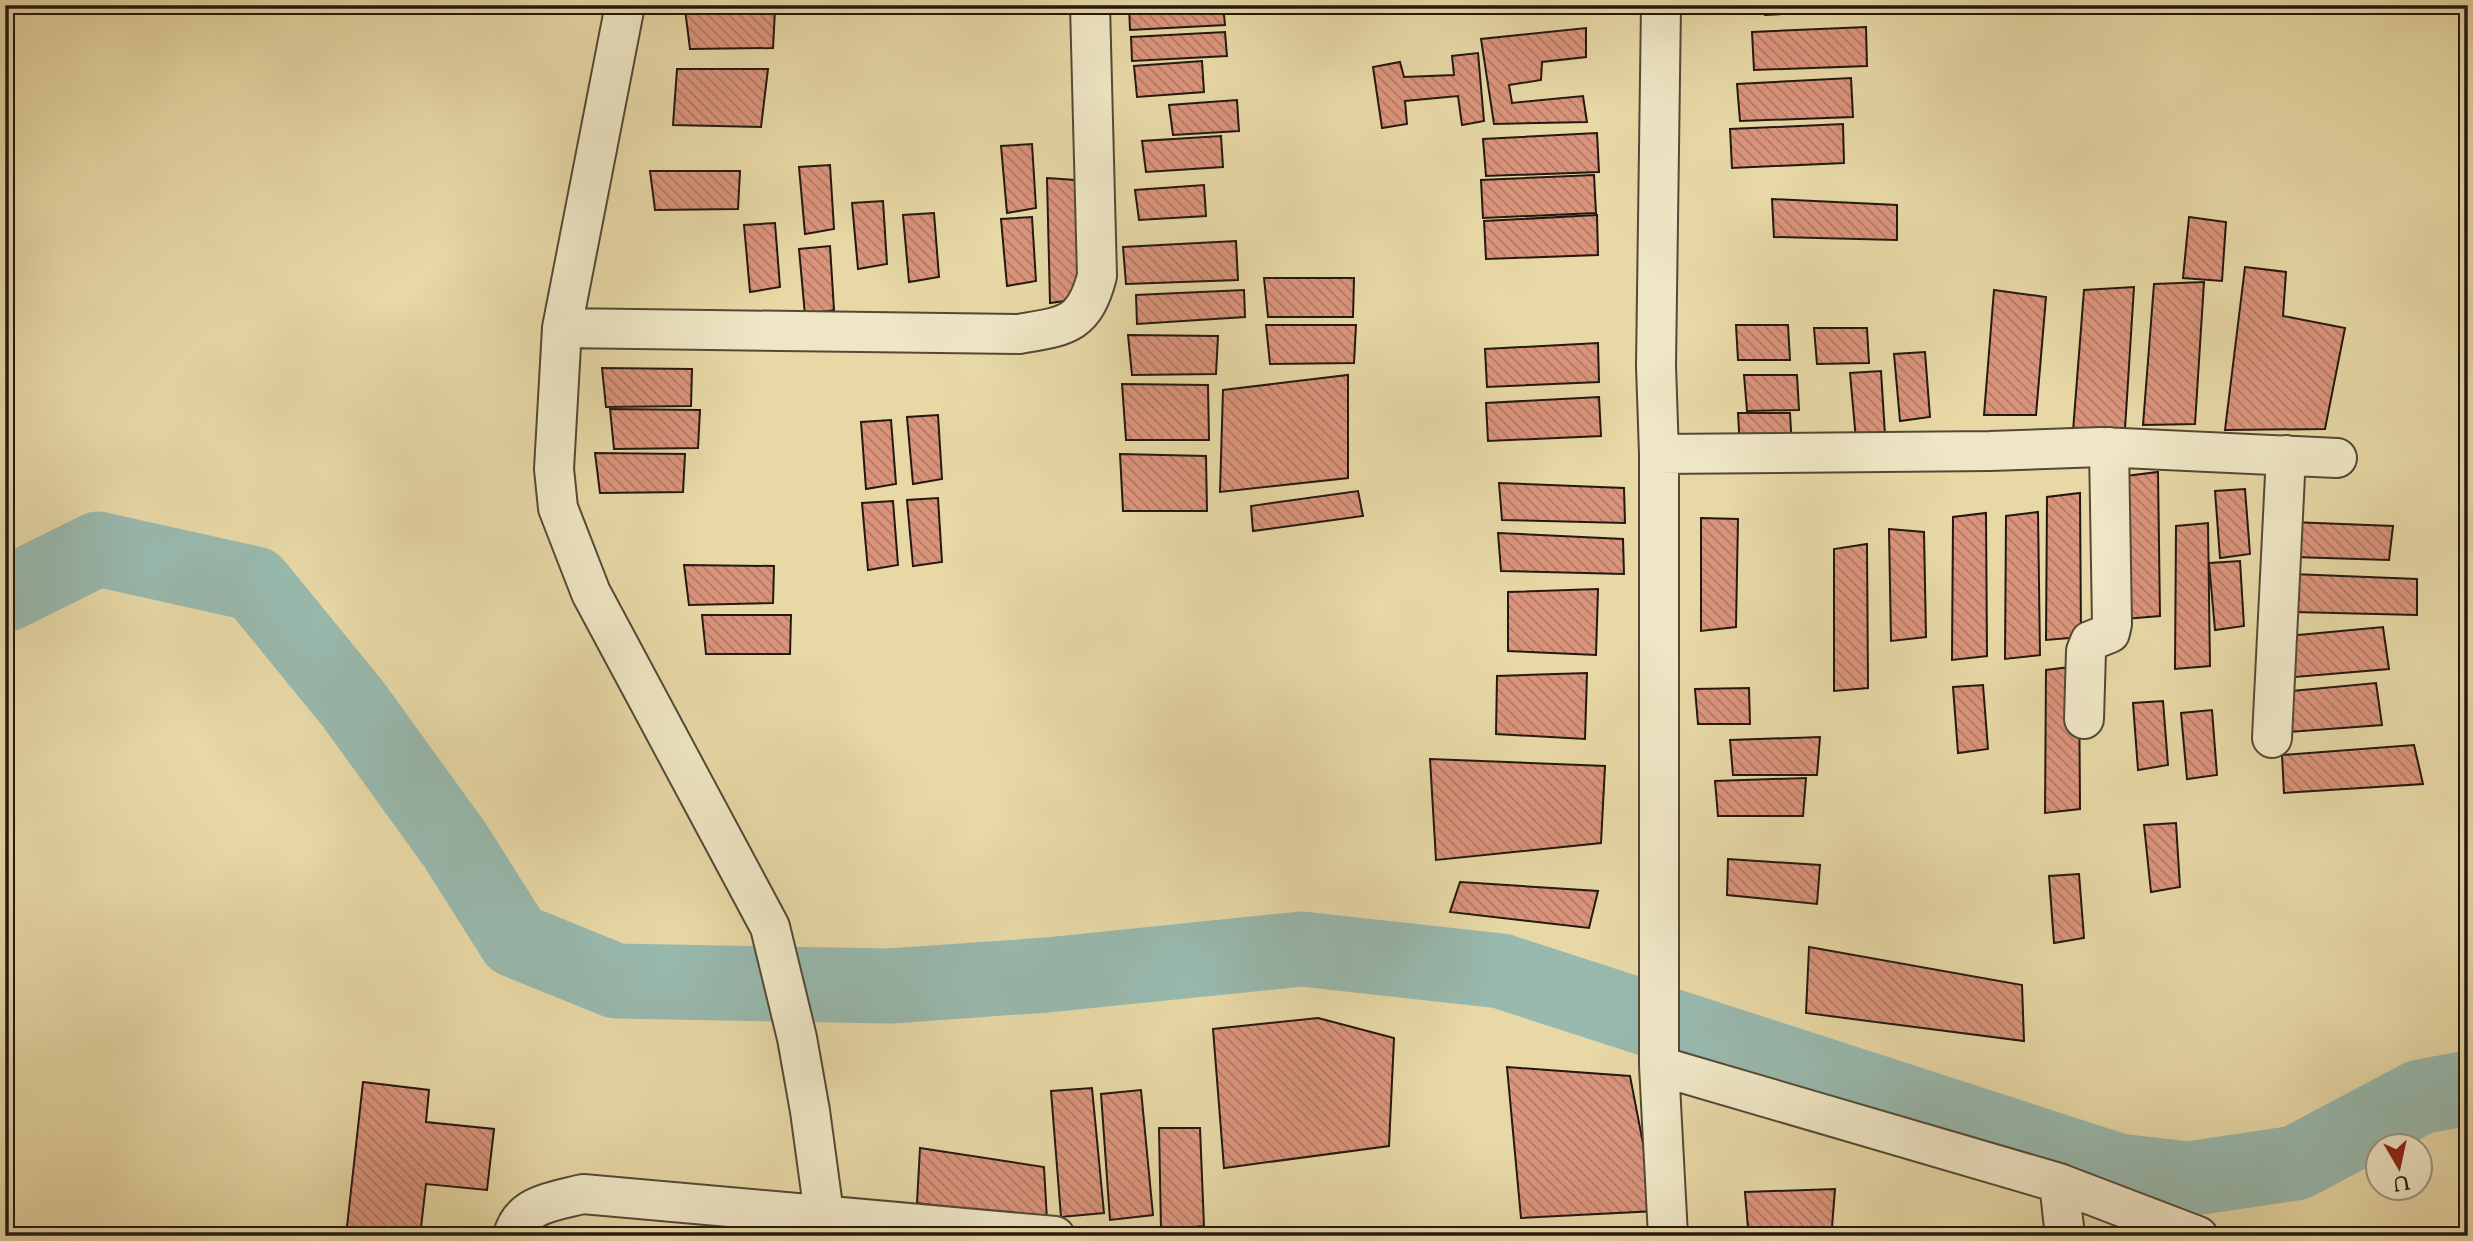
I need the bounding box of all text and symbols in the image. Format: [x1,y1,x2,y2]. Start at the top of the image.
north arrow [2364,1132,2434,1202]
text: U [2391,1167,2411,1196]

